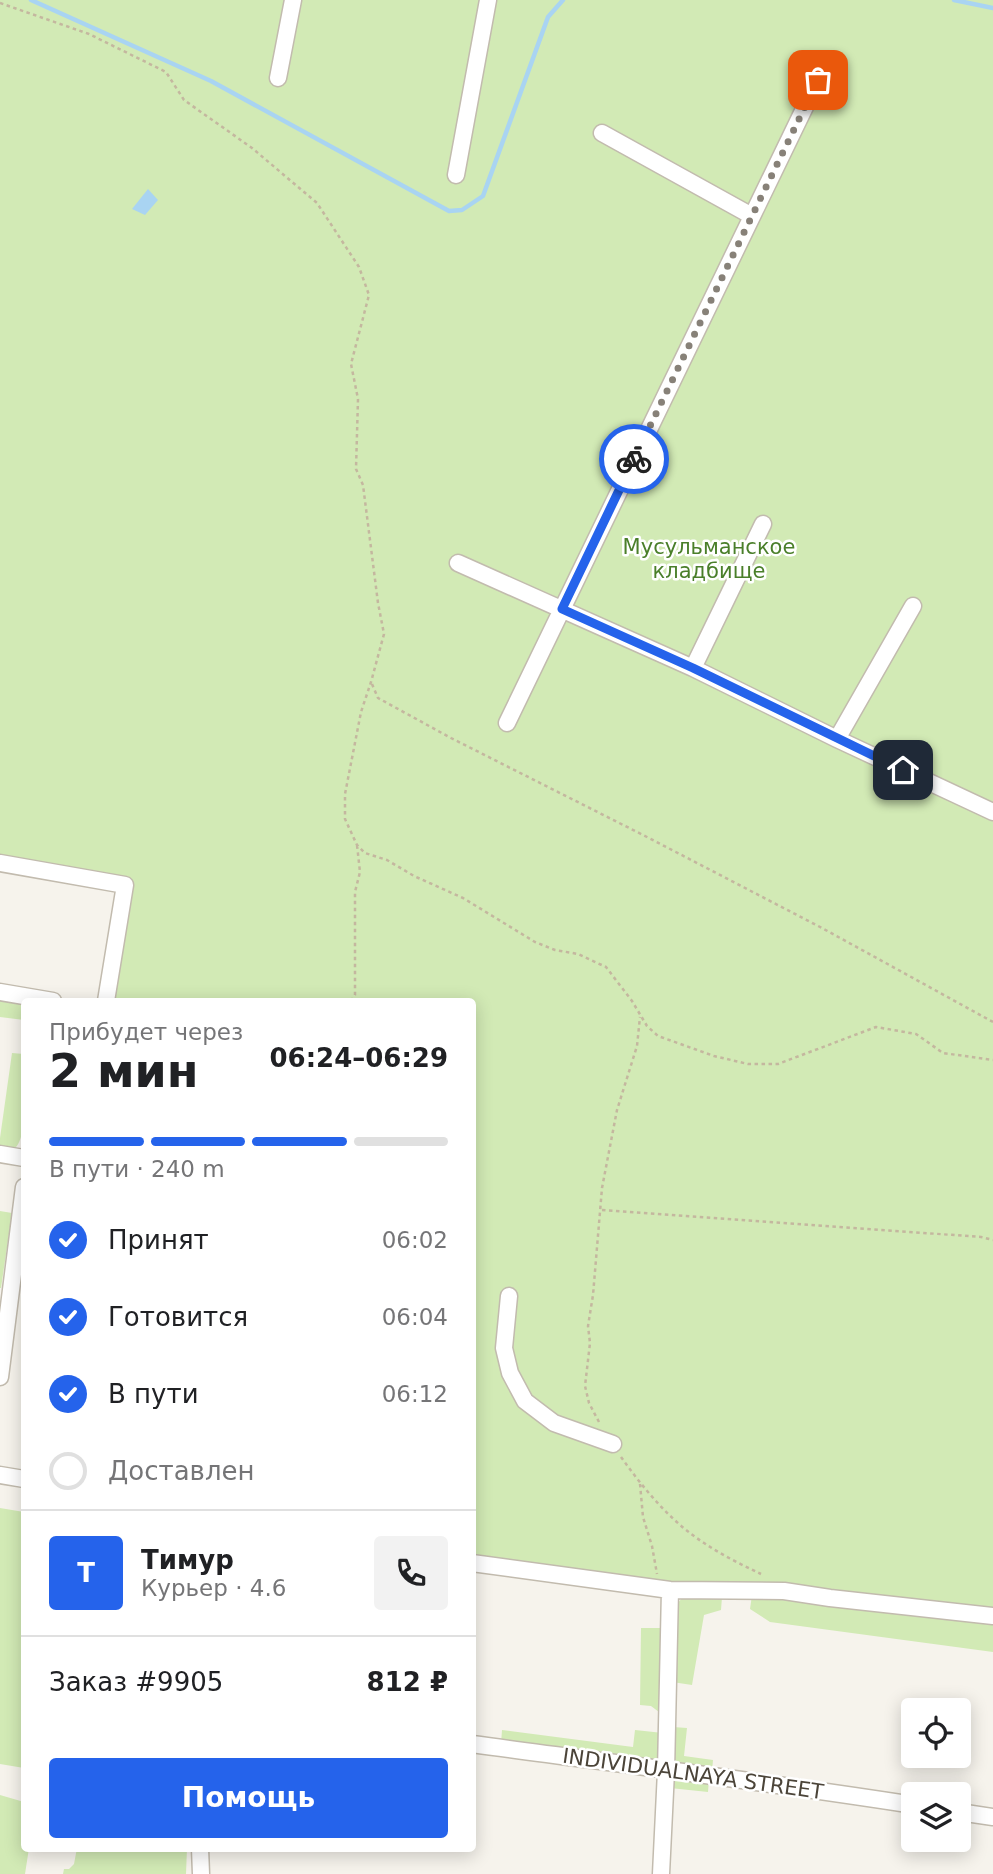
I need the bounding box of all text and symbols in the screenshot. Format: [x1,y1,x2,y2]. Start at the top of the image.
pin [788,50,848,110]
icon: bag [799,61,837,99]
courier [599,424,669,494]
icon: bike [615,440,653,478]
park label: Мусульманское кладбище [623,535,795,583]
pin [873,740,933,800]
icon: home [884,751,922,789]
text: Прибудет через [49,1019,243,1045]
text: 06:24–06:29 [269,1043,448,1073]
text: 2 мин [49,1044,199,1098]
text: В пути · 240 m [49,1156,225,1182]
icon: check [49,1221,87,1259]
text: Принят [108,1225,209,1255]
text: 06:02 [382,1227,448,1253]
icon: check [49,1298,87,1336]
text: Готовится [108,1302,248,1332]
text: 06:04 [382,1304,448,1330]
icon: check [49,1375,87,1413]
text: В пути [108,1379,199,1409]
text: 06:12 [382,1381,448,1407]
text: Доставлен [108,1456,255,1486]
button: phone [374,1536,448,1610]
text: Тимур [141,1545,234,1575]
text: Т [77,1558,95,1588]
text: Курьер · 4.6 [141,1575,286,1601]
text: Заказ #9905 [49,1667,223,1697]
text: 812 ₽ [367,1667,448,1697]
map controls [901,1698,971,1852]
button: locate [901,1698,971,1768]
street label: INDIVIDUALNAYA STREET [561,1744,825,1804]
button: Помощь [49,1758,448,1838]
button: layers [901,1782,971,1852]

